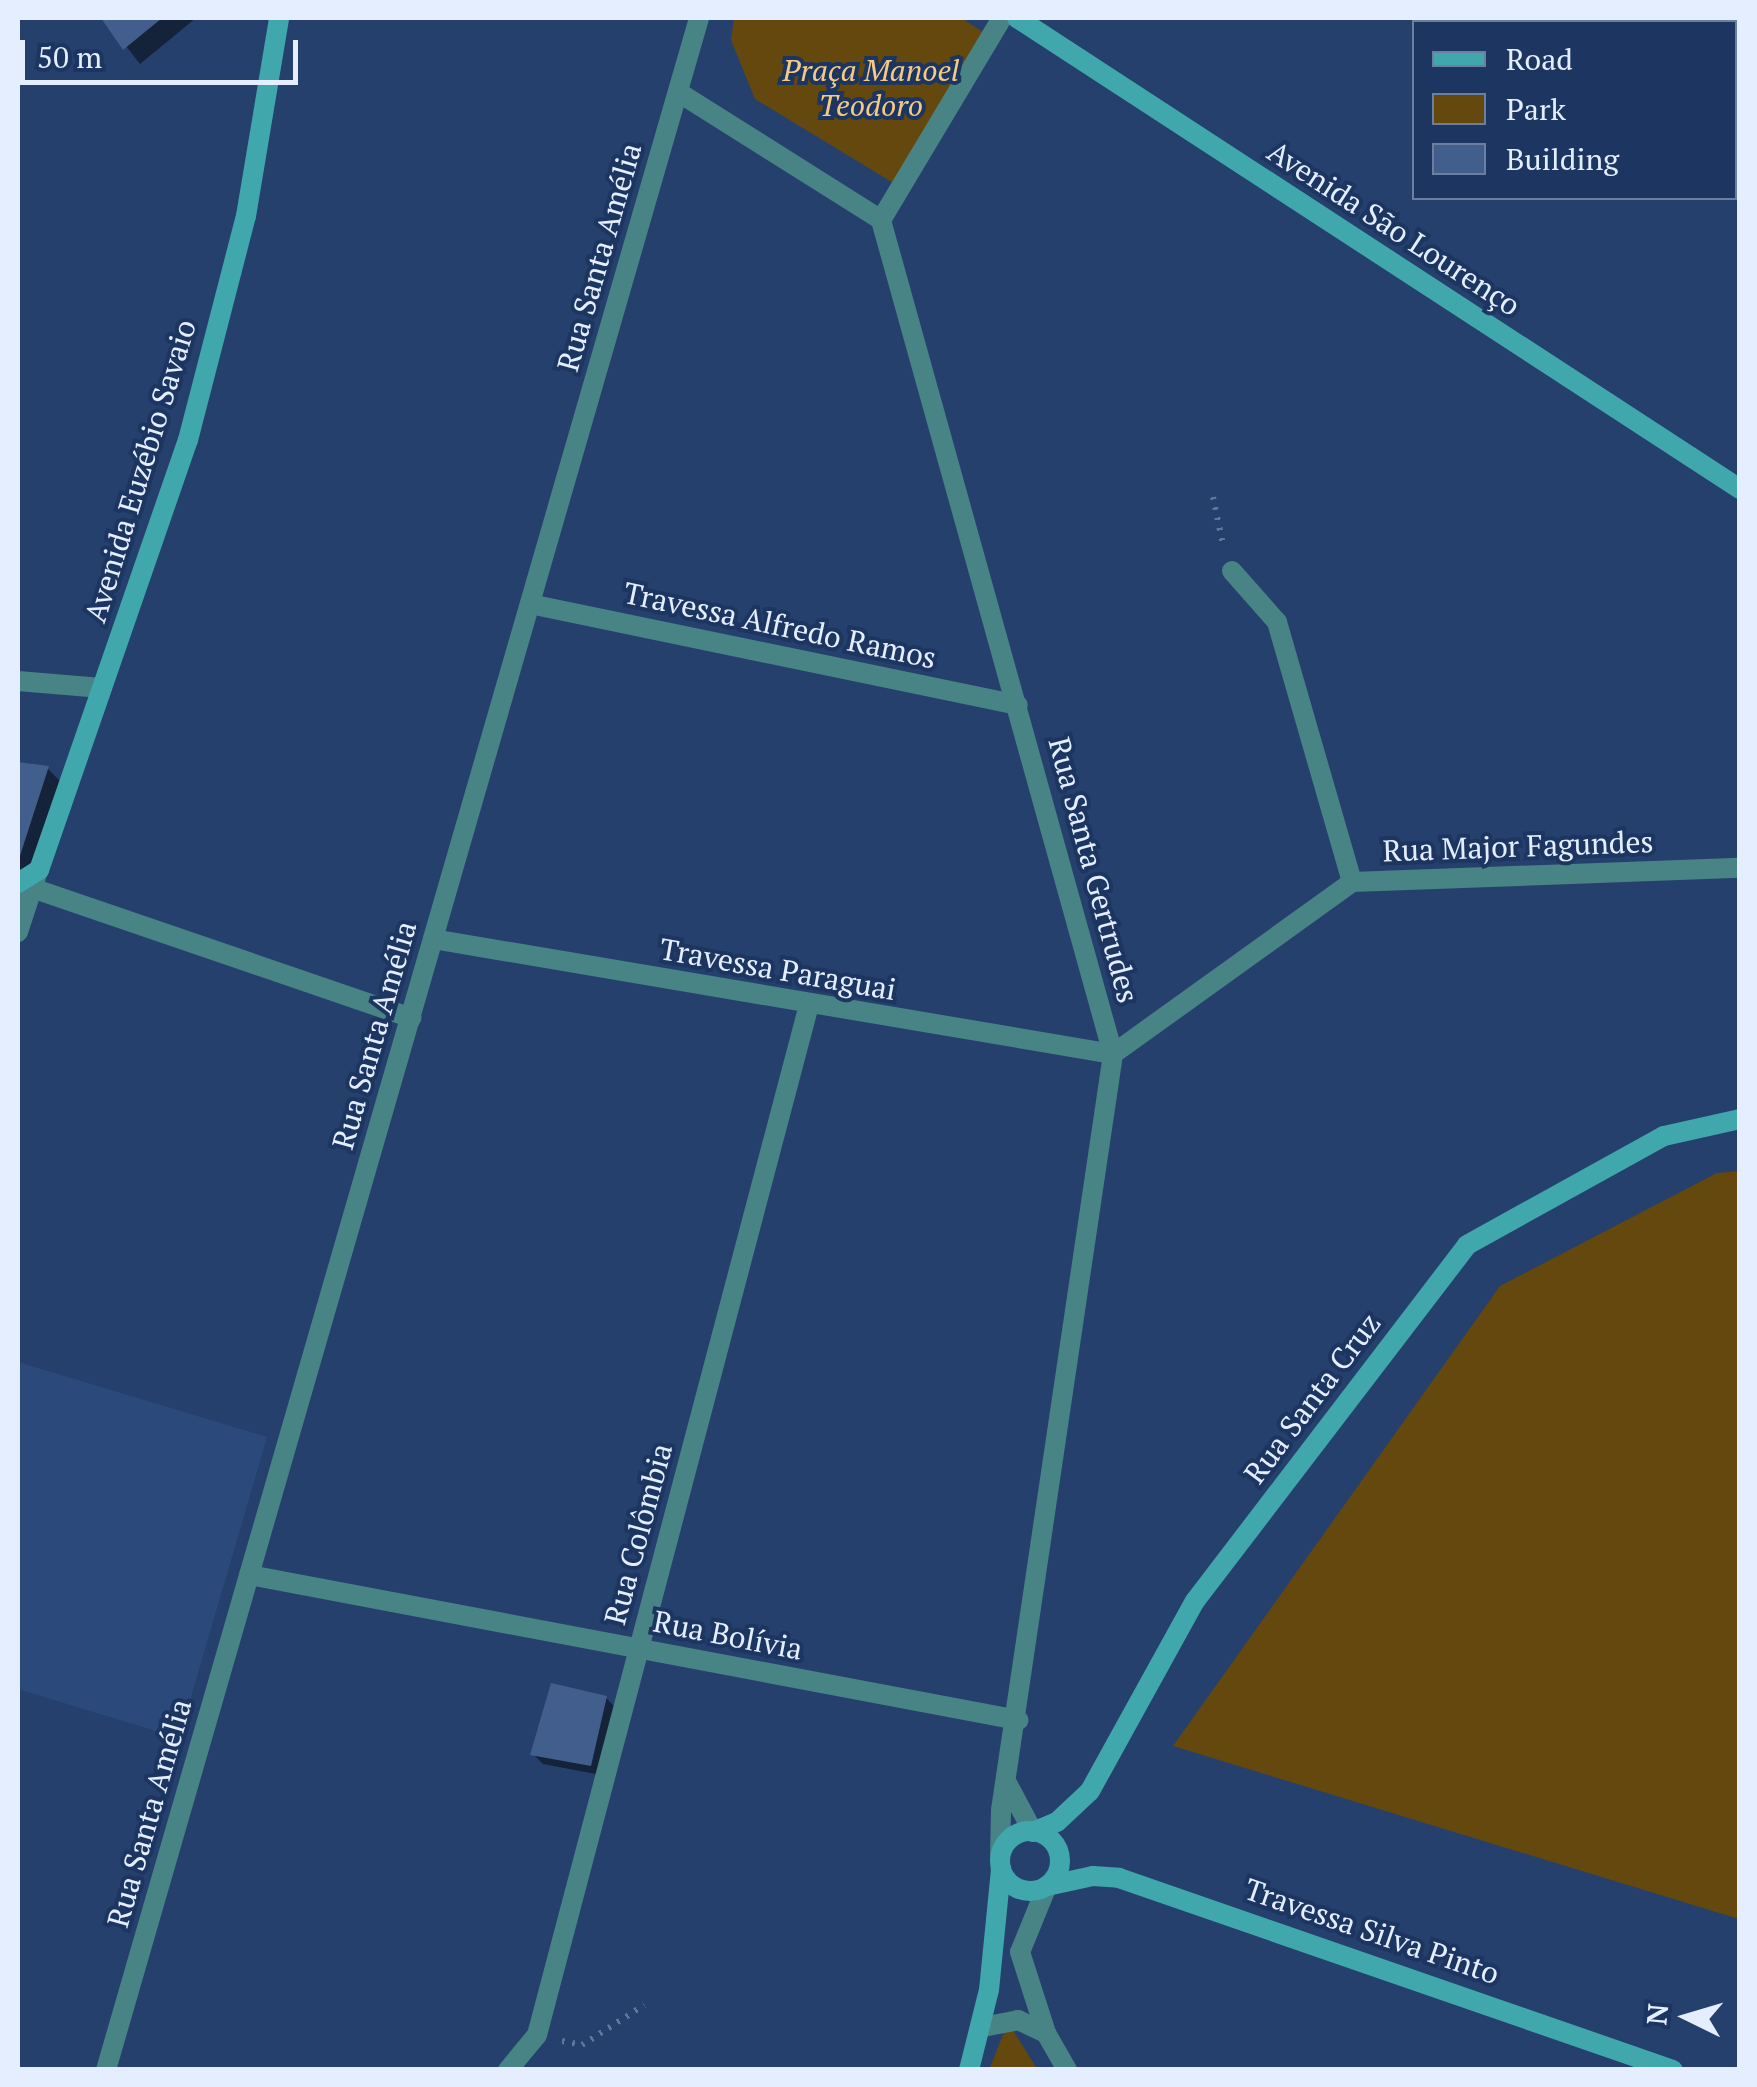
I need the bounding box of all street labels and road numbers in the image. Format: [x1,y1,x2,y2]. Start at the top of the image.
street label: Avenida São Lourenço [1261,133,1527,323]
street label: Rua Santa Amélia [549,139,649,375]
street label: Avenida Euzébio Savaio [77,315,203,627]
street label: Travessa Alfredo Ramos [620,574,940,676]
street label: Rua Santa Gertrudes [1041,733,1147,1007]
street label: Rua Major Fagundes [1382,823,1654,869]
street label: Rua Santa Amélia [324,917,424,1153]
street label: Travessa Paraguai [657,930,899,1008]
street label: Rua Santa Cruz [1236,1306,1388,1490]
street label: Rua Colômbia [597,1440,679,1628]
street label: Rua Bolívia [650,1603,806,1667]
street label: Rua Santa Amélia [99,1695,199,1931]
street label: Travessa Silva Pinto [1240,1871,1504,1991]

